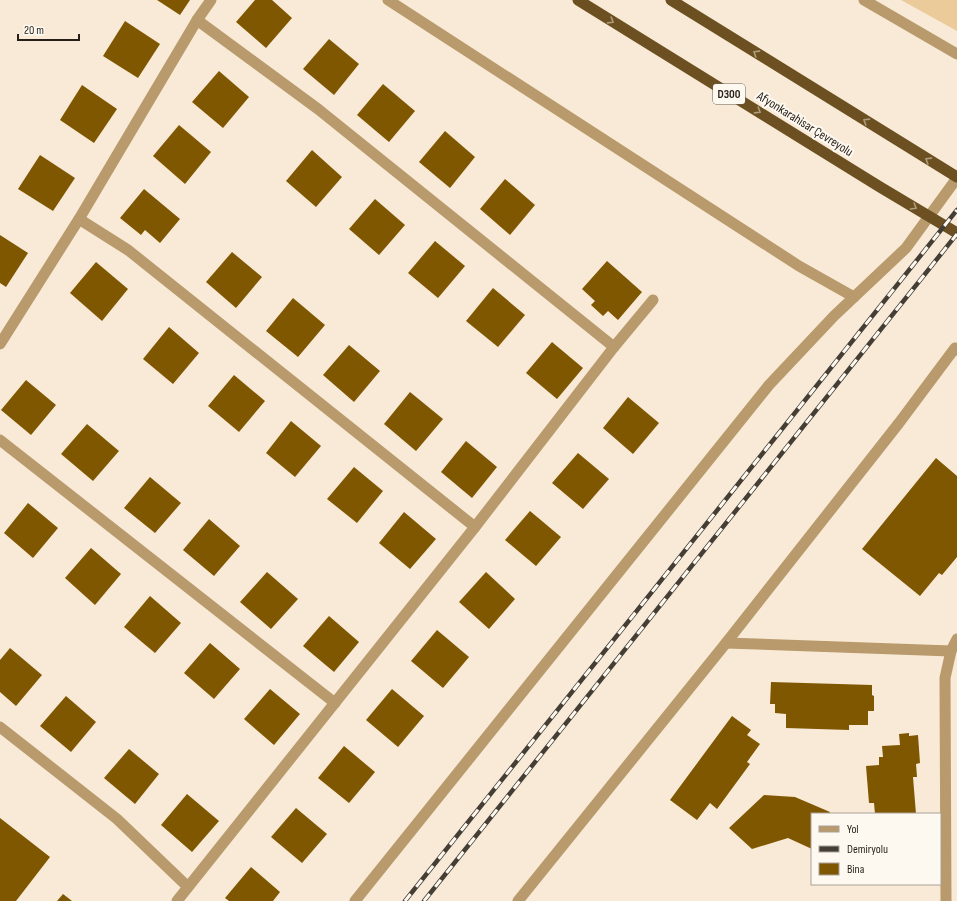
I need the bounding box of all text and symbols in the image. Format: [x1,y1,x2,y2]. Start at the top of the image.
scale bar [18,16,79,42]
one-way arrow [607,16,614,23]
text: 20 m [24,23,44,38]
one-way arrow [753,50,760,57]
road number: D300 [713,84,745,104]
street label: Afyonkarahisar Çevreyolu [753,87,856,160]
one-way arrow [753,106,760,113]
one-way arrow [863,119,870,126]
one-way arrow [925,157,932,164]
one-way arrow [910,202,917,210]
legend [811,813,941,885]
text: Yol [847,822,859,837]
text: Demiryolu [847,842,888,857]
text: Bina [847,862,865,877]

